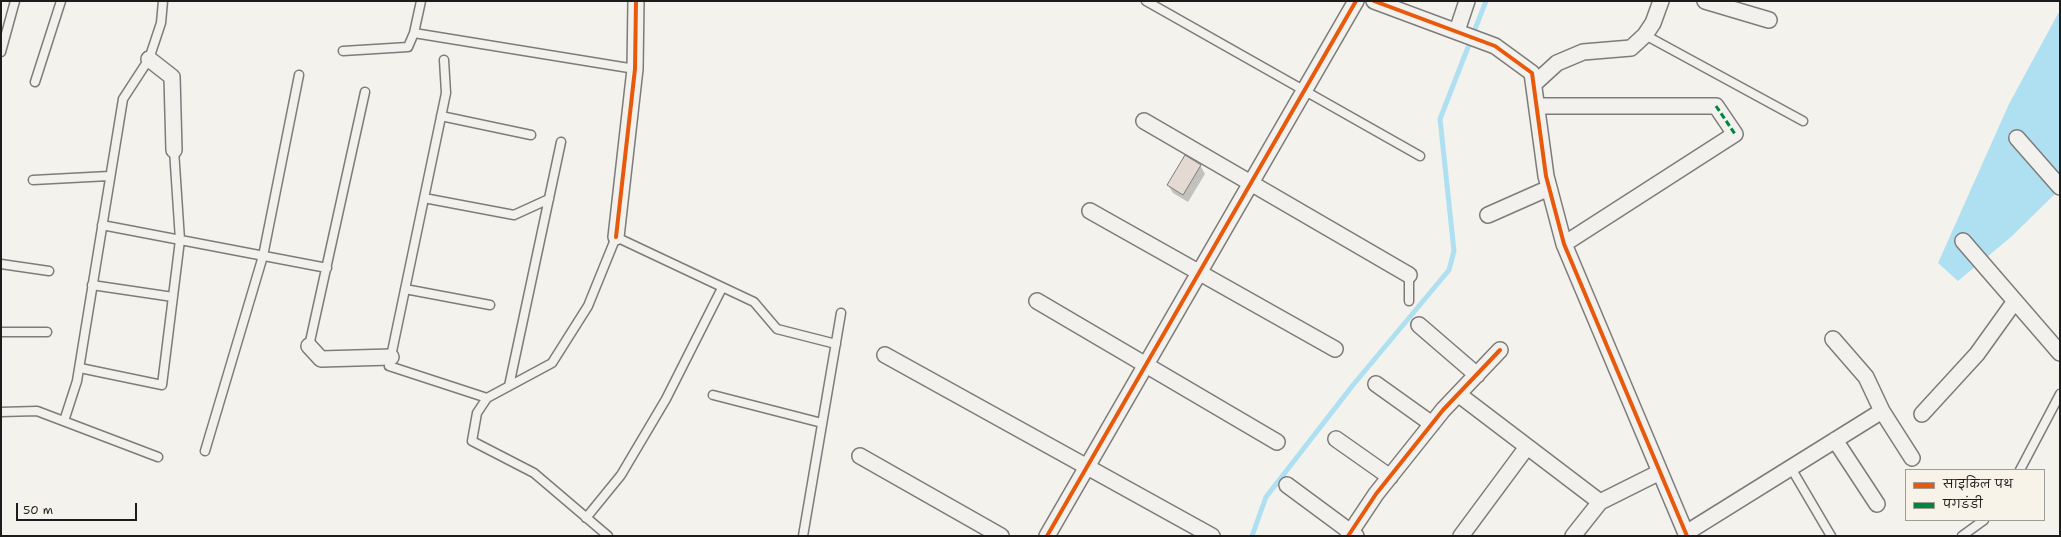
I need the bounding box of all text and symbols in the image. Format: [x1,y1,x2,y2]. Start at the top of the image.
legend [1905,469,2045,521]
text: साइकिल पथ [1943,476,2013,492]
scale bar [18,495,139,521]
text: पगडंडी [1943,496,1983,512]
text: 50 m [23,502,53,518]

